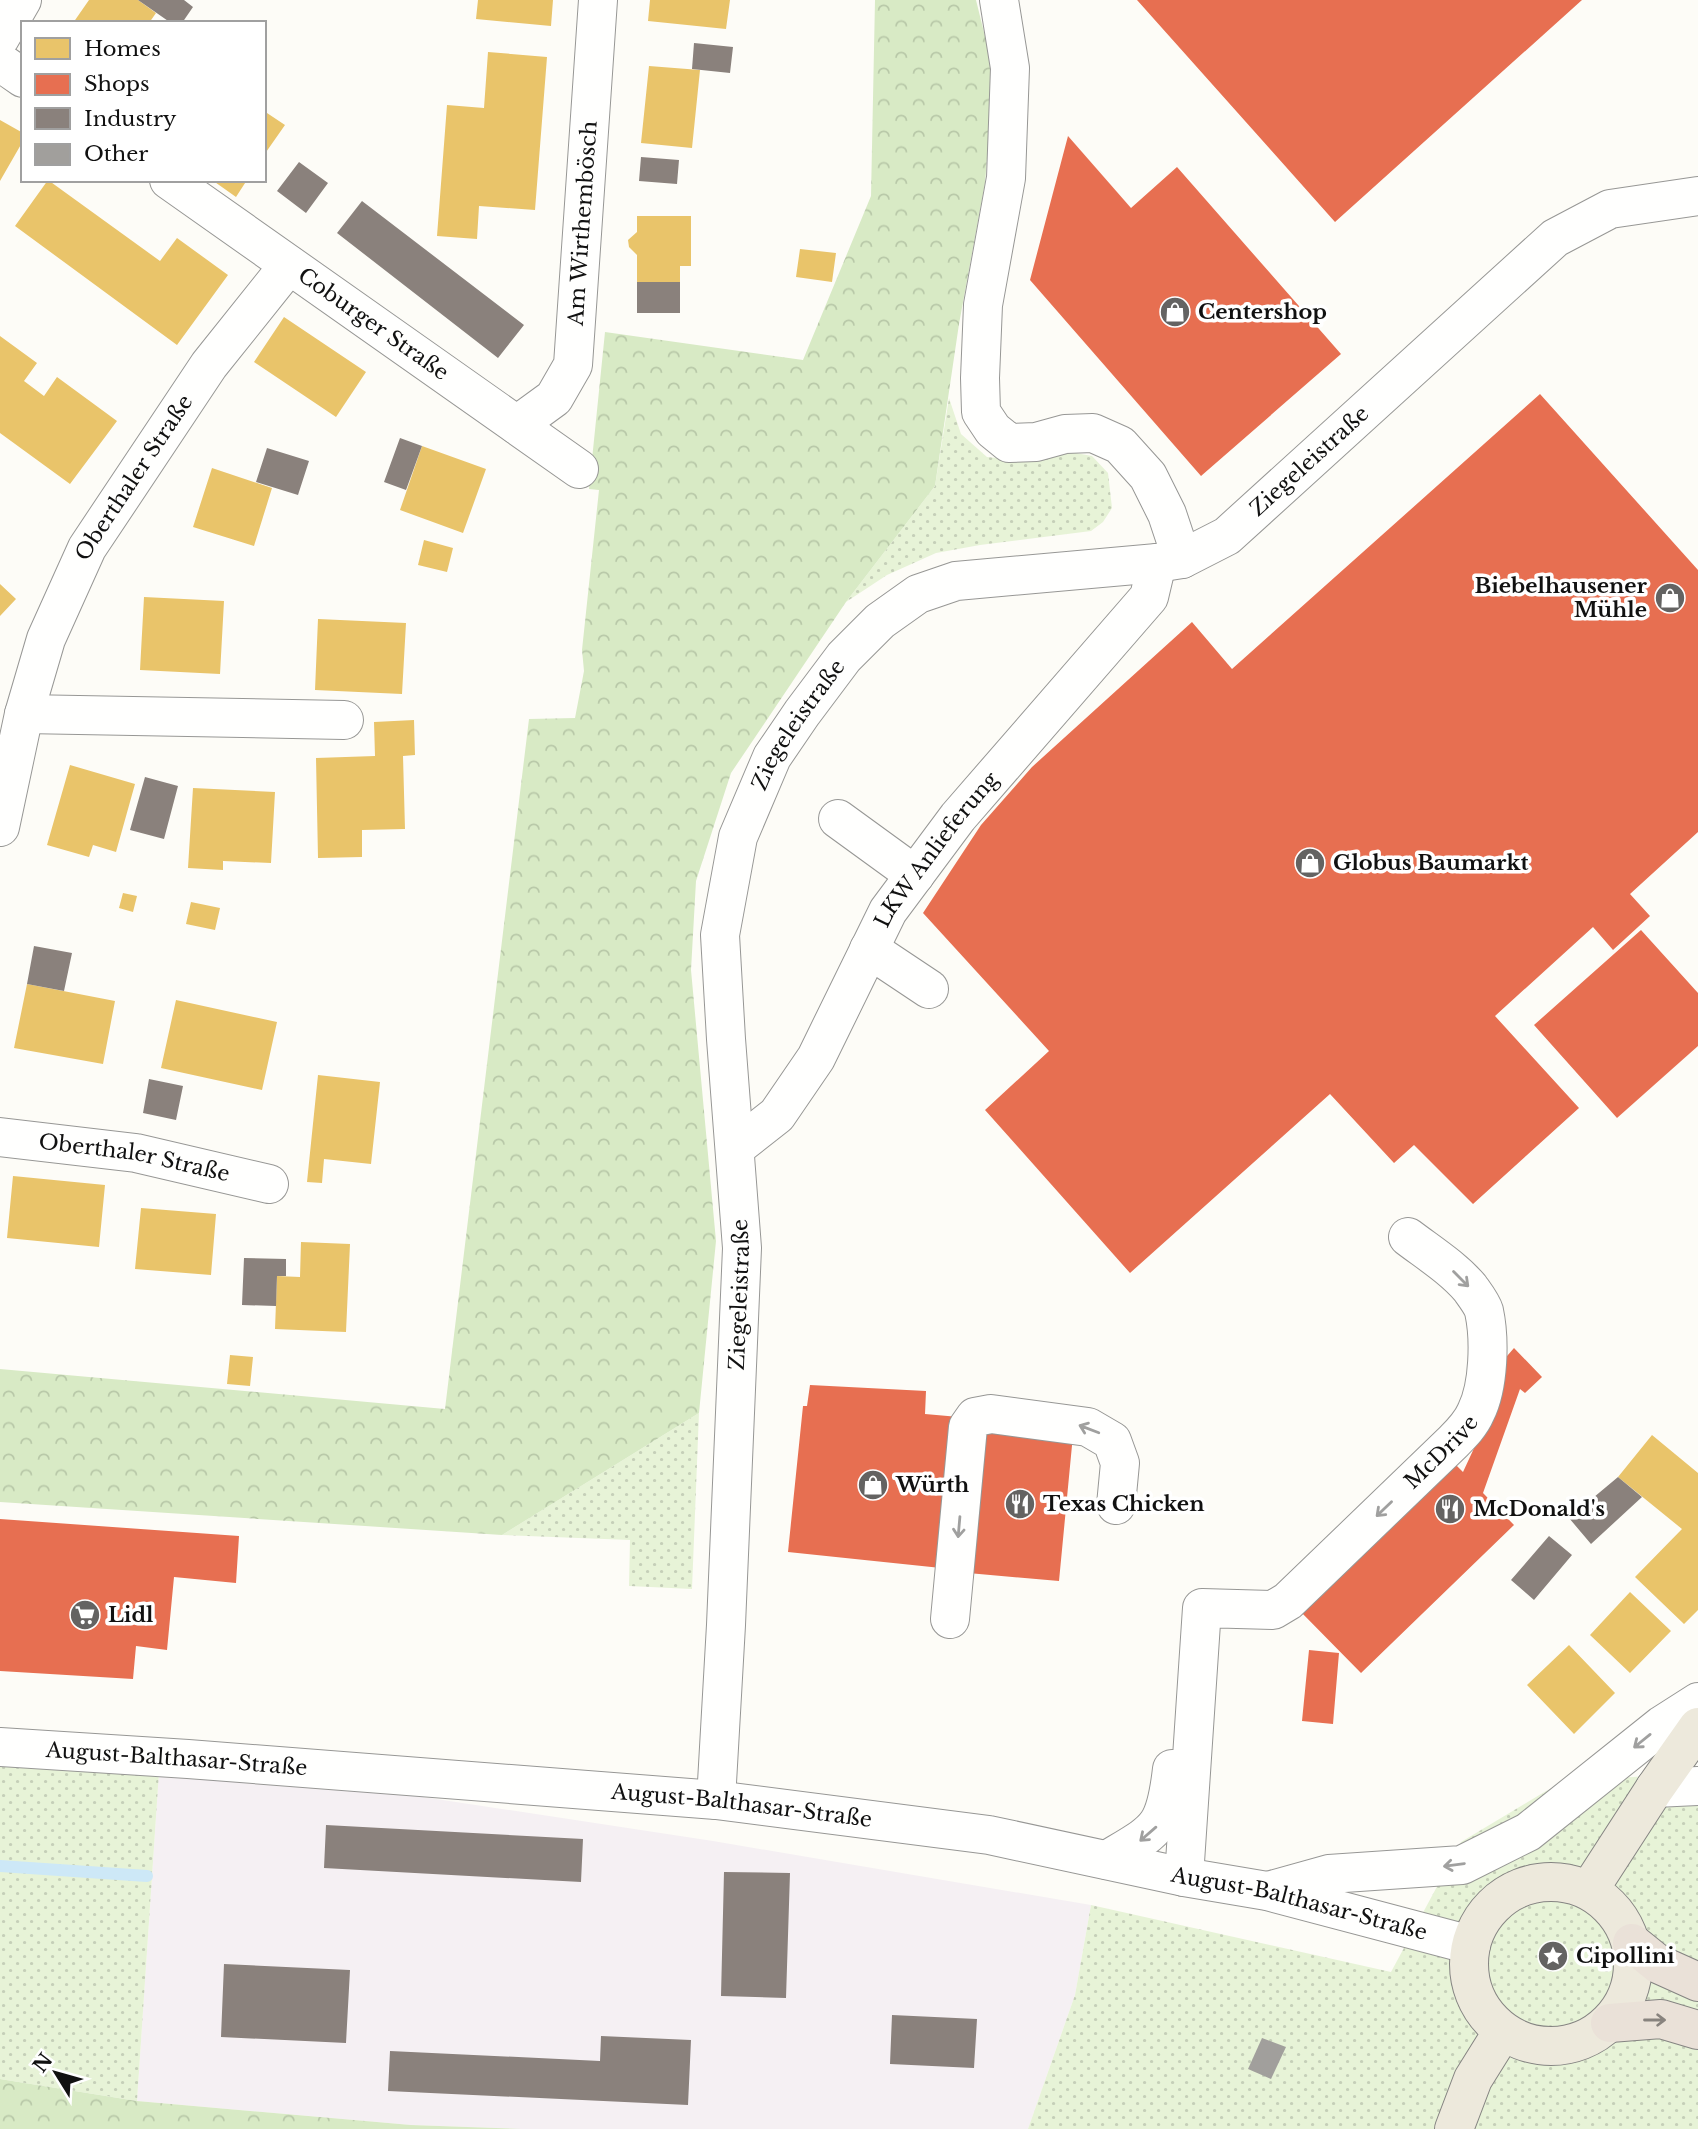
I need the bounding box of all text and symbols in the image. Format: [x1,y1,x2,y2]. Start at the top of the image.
legend [21,21,266,182]
text: Homes [84,36,161,62]
text: Shops [84,71,150,97]
text: Industry [84,106,177,132]
street label: Am Wirthembösch [563,120,603,328]
text: Other [84,141,148,167]
street label: Coburger Straße [293,262,454,386]
shop icon: Centershop [1158,295,1192,329]
place label: Centershop [1198,299,1327,325]
street label: Oberthaler Straße [70,390,198,565]
street label: Ziegeleistraße [1245,401,1374,522]
place label: Biebelhausener Mühle [1474,573,1648,623]
shop icon: Biebelhausener Mühle [1653,581,1687,615]
street label: Ziegeleistraße [746,654,851,794]
street label: LKW Anlieferung [869,767,1004,932]
shop icon: Globus Baumarkt [1293,846,1327,880]
place label: Globus Baumarkt [1333,850,1529,876]
street label: Oberthaler Straße [37,1129,232,1187]
street label: Ziegeleistraße [724,1218,755,1371]
one-way arrow [1453,1271,1470,1288]
street label: McDrive [1399,1411,1484,1494]
one-way arrow [1078,1422,1100,1435]
shop icon: Würth [856,1468,890,1502]
place label: Würth [895,1472,969,1498]
restaurant icon: Texas Chicken [1003,1487,1037,1521]
place label: Texas Chicken [1043,1491,1204,1517]
restaurant icon: McDonald's [1433,1492,1467,1526]
place label: McDonald's [1473,1496,1605,1522]
one-way arrow [1376,1501,1393,1518]
one-way arrow [952,1515,965,1537]
supermarket icon: Lidl [68,1598,102,1632]
place label: Lidl [108,1602,154,1628]
one-way arrow [1633,1733,1651,1748]
street label: August-Balthasar-Straße [44,1737,308,1781]
street label: August-Balthasar-Straße [609,1779,873,1833]
one-way arrow [1139,1826,1157,1842]
one-way arrow [1443,1858,1466,1871]
street label: August-Balthasar-Straße [1168,1861,1430,1946]
place icon: Cipollini [1536,1939,1570,1973]
place label: Cipollini [1576,1943,1675,1969]
one-way arrow [1643,2013,1666,2027]
north arrow [21,2038,91,2108]
text: N [28,2049,57,2077]

